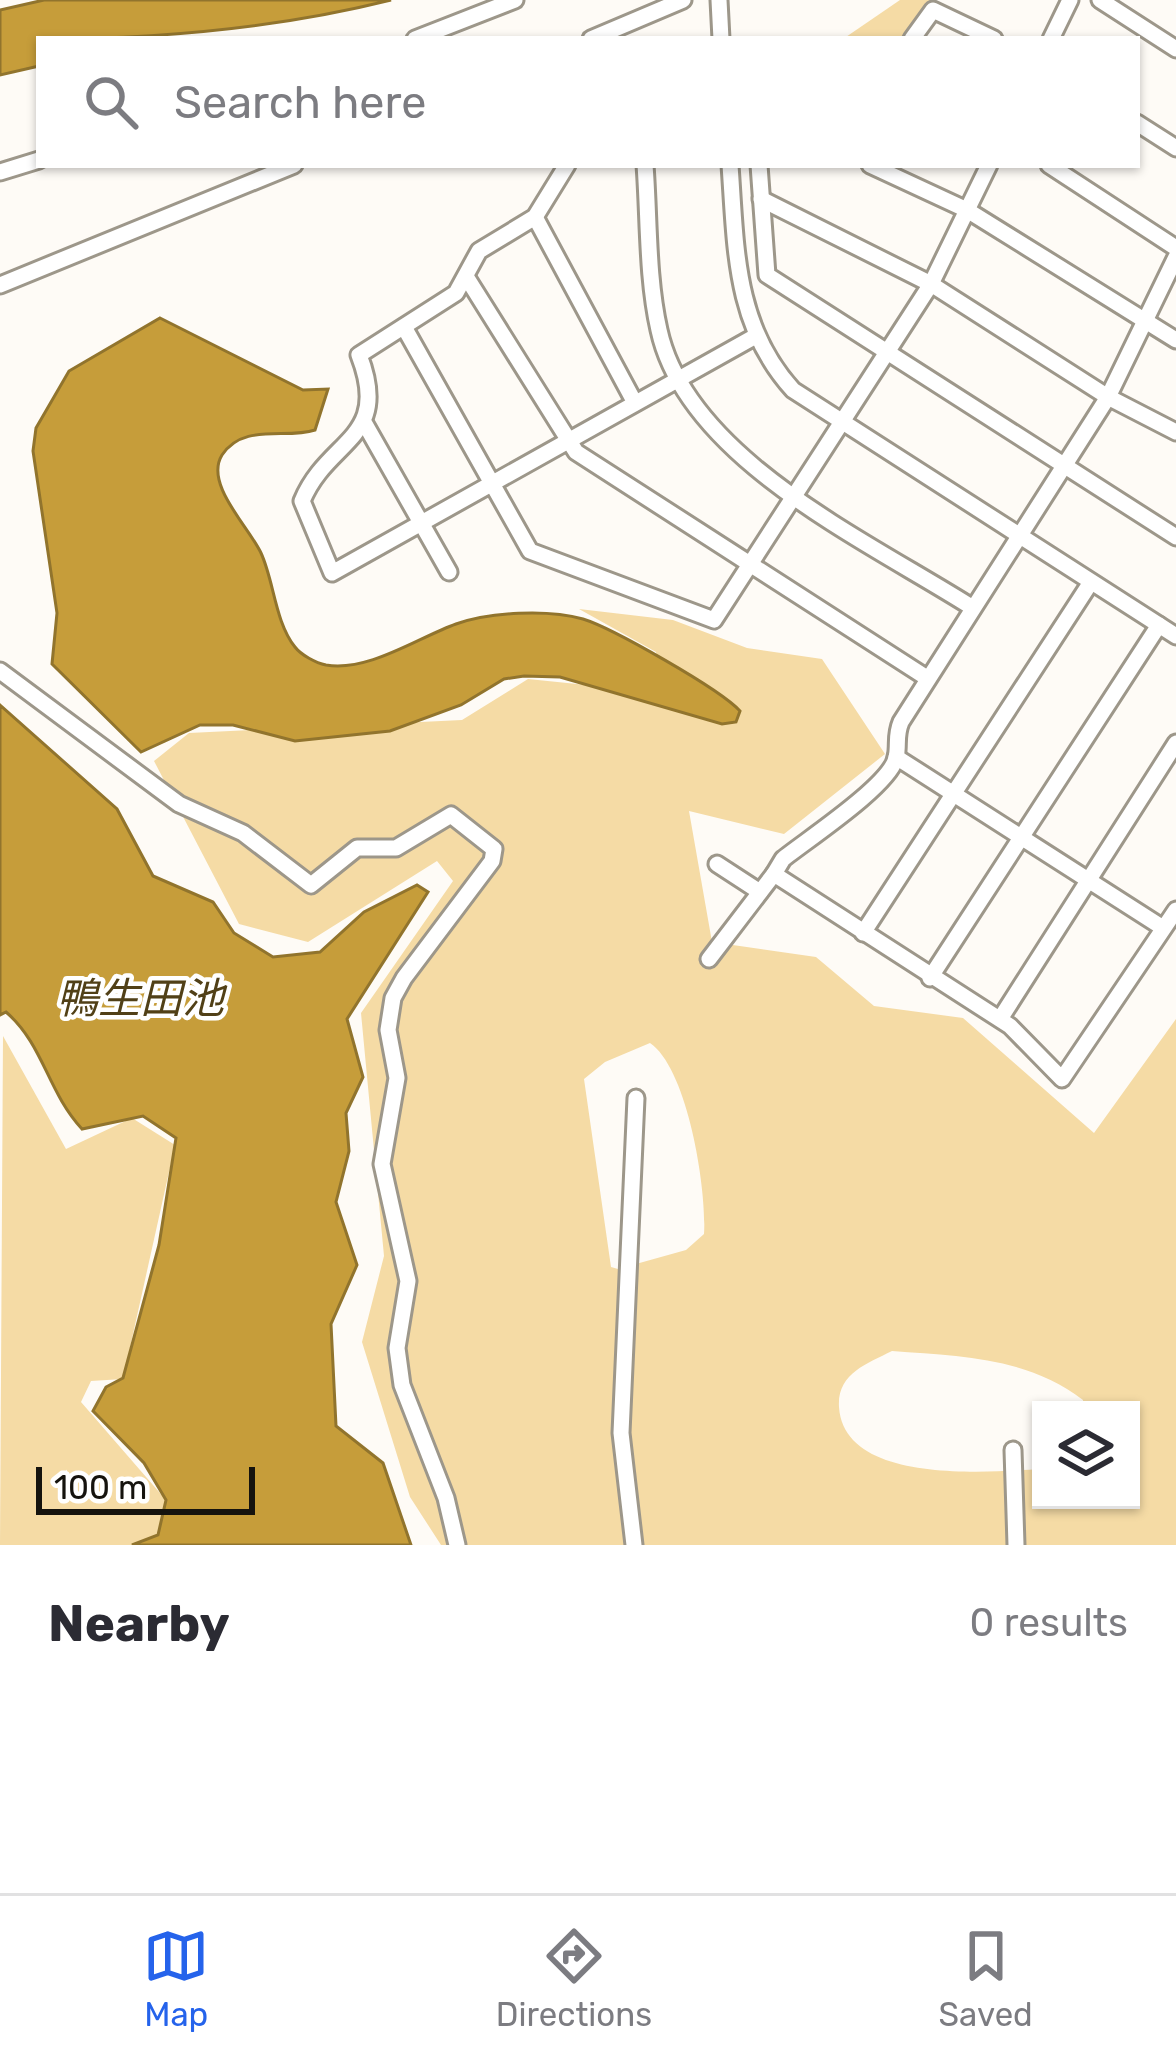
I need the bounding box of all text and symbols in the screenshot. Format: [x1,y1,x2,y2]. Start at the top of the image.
search box [36,36,1140,168]
icon: search [78,69,144,135]
text: Search here [174,76,426,129]
water label: 鴨生田池 [56,974,228,1024]
map controls [1032,1401,1140,1509]
button: layers [1032,1401,1140,1509]
scale bar [36,1461,255,1514]
text: 100 m [54,1468,147,1507]
text: Nearby [48,1593,230,1654]
text: 0 results [969,1600,1128,1646]
tab: Map [143,1923,209,2034]
tab: Directions [496,1923,652,2034]
tab: Saved [939,1923,1033,2034]

